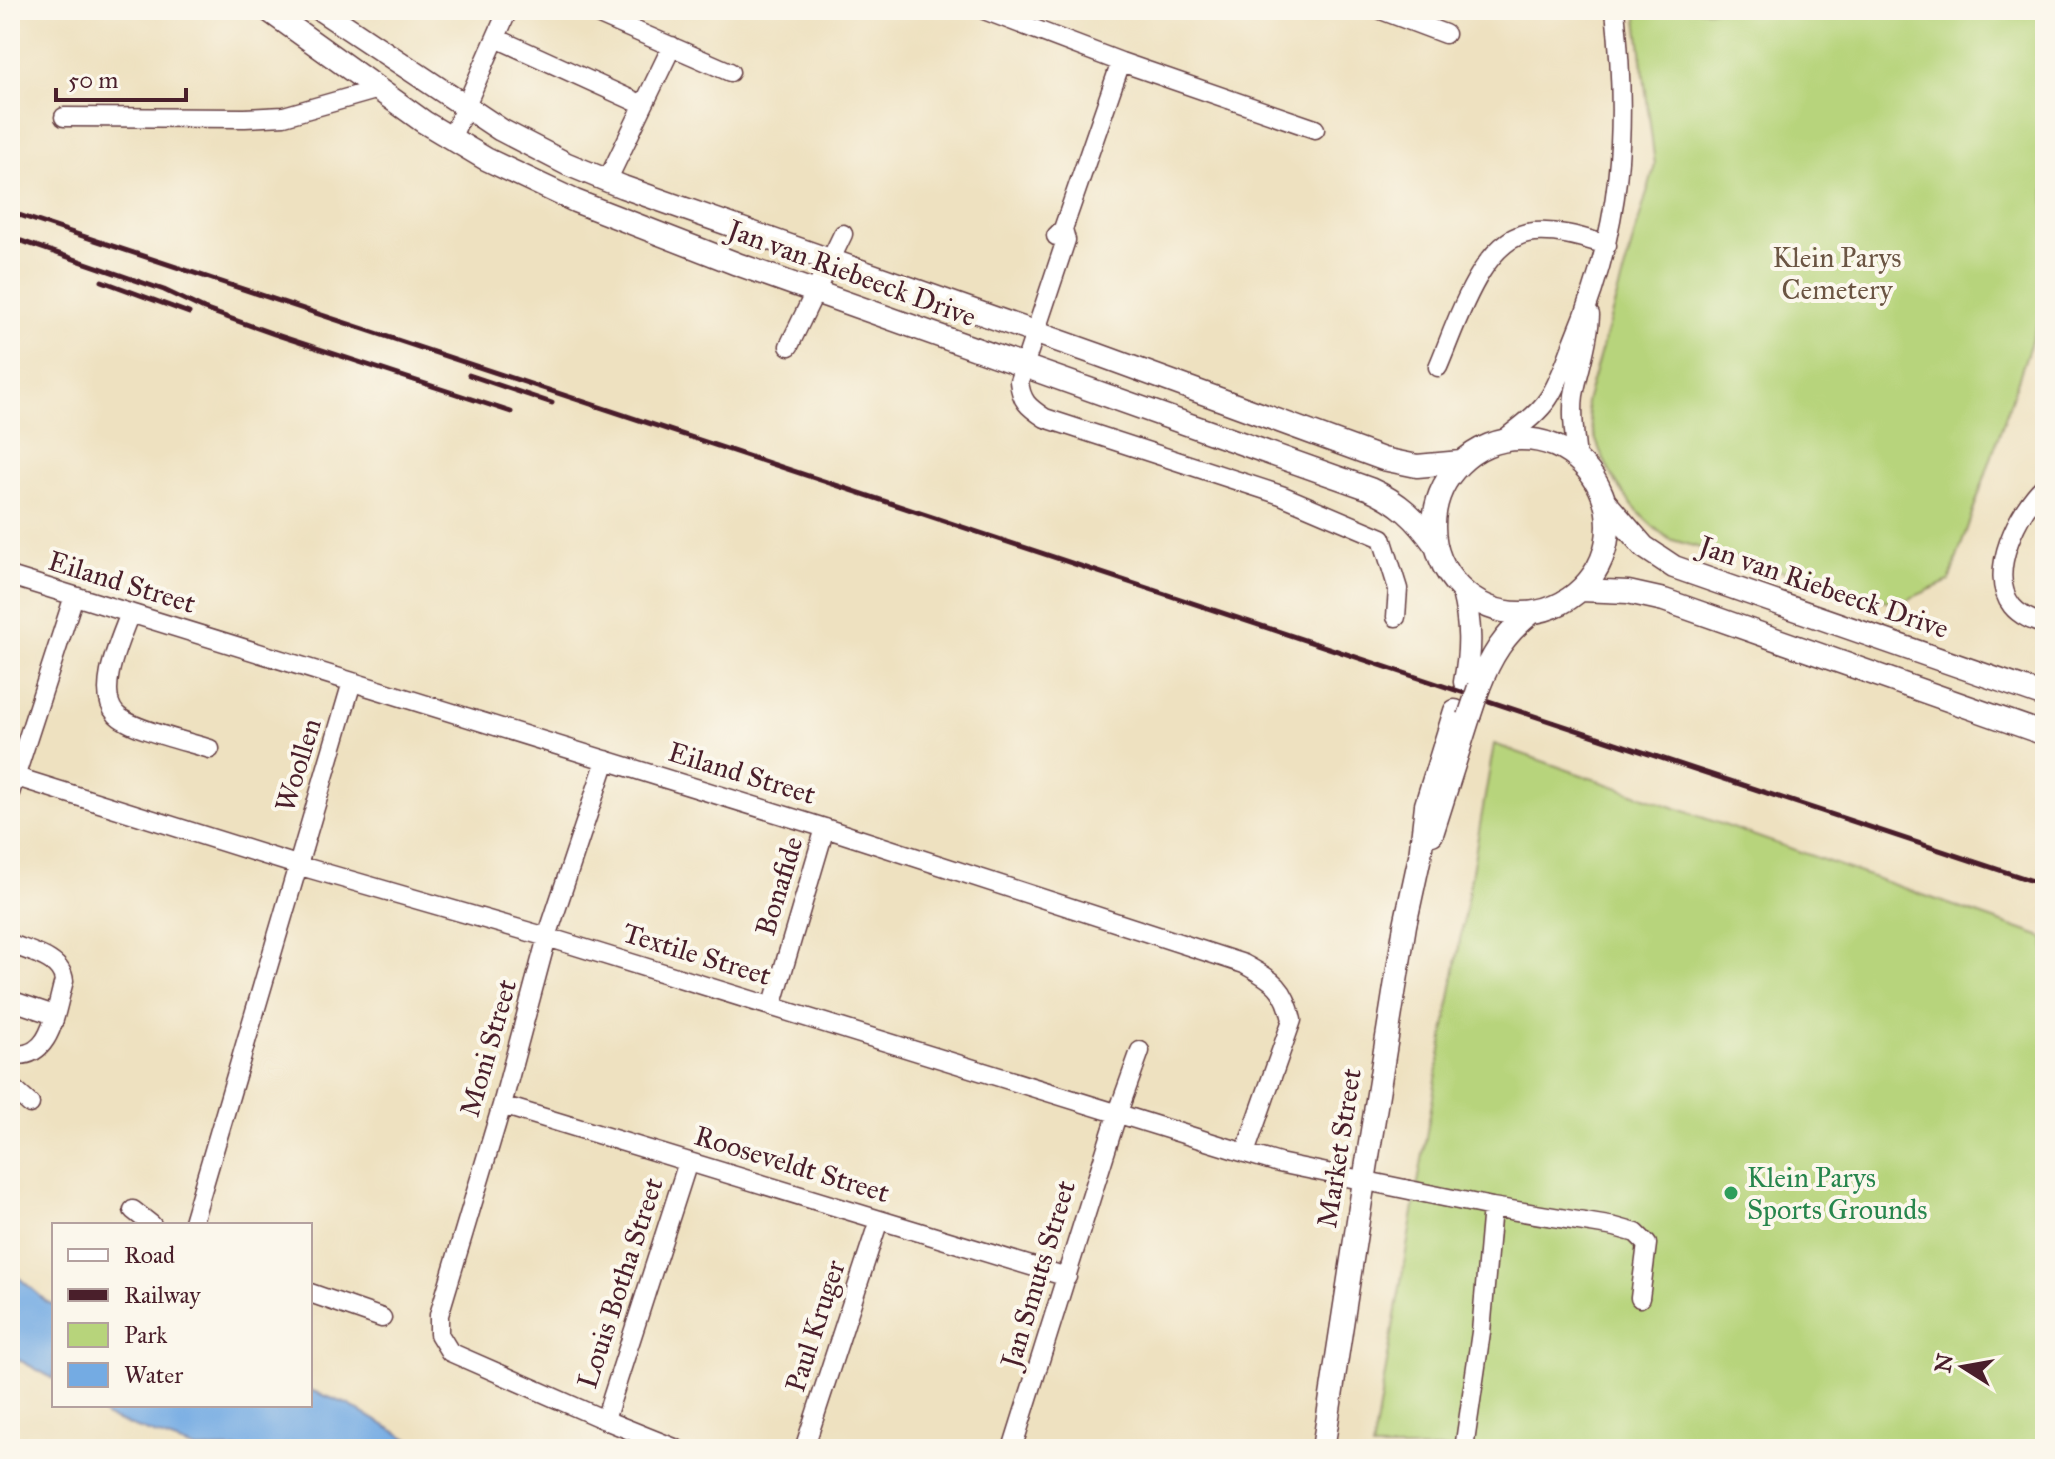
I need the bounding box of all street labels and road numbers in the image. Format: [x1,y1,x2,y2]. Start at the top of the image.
street label: Jan van Riebeeck Drive [720,211,981,334]
street label: Jan van Riebeeck Drive [1692,527,1953,646]
street label: Eiland Street [44,543,200,621]
street label: Woollen [267,714,329,816]
street label: Eiland Street [664,734,820,812]
street label: Bonafide [747,832,811,940]
street label: Textile Street [619,915,775,993]
street label: Moni Street [452,975,524,1121]
street label: Market Street [1309,1066,1369,1230]
street label: Rooseveldt Street [690,1118,894,1210]
street label: Louis Botha Street [569,1173,671,1393]
street label: Jan Smuts Street [992,1176,1083,1375]
street label: Paul Kruger [777,1255,853,1396]

